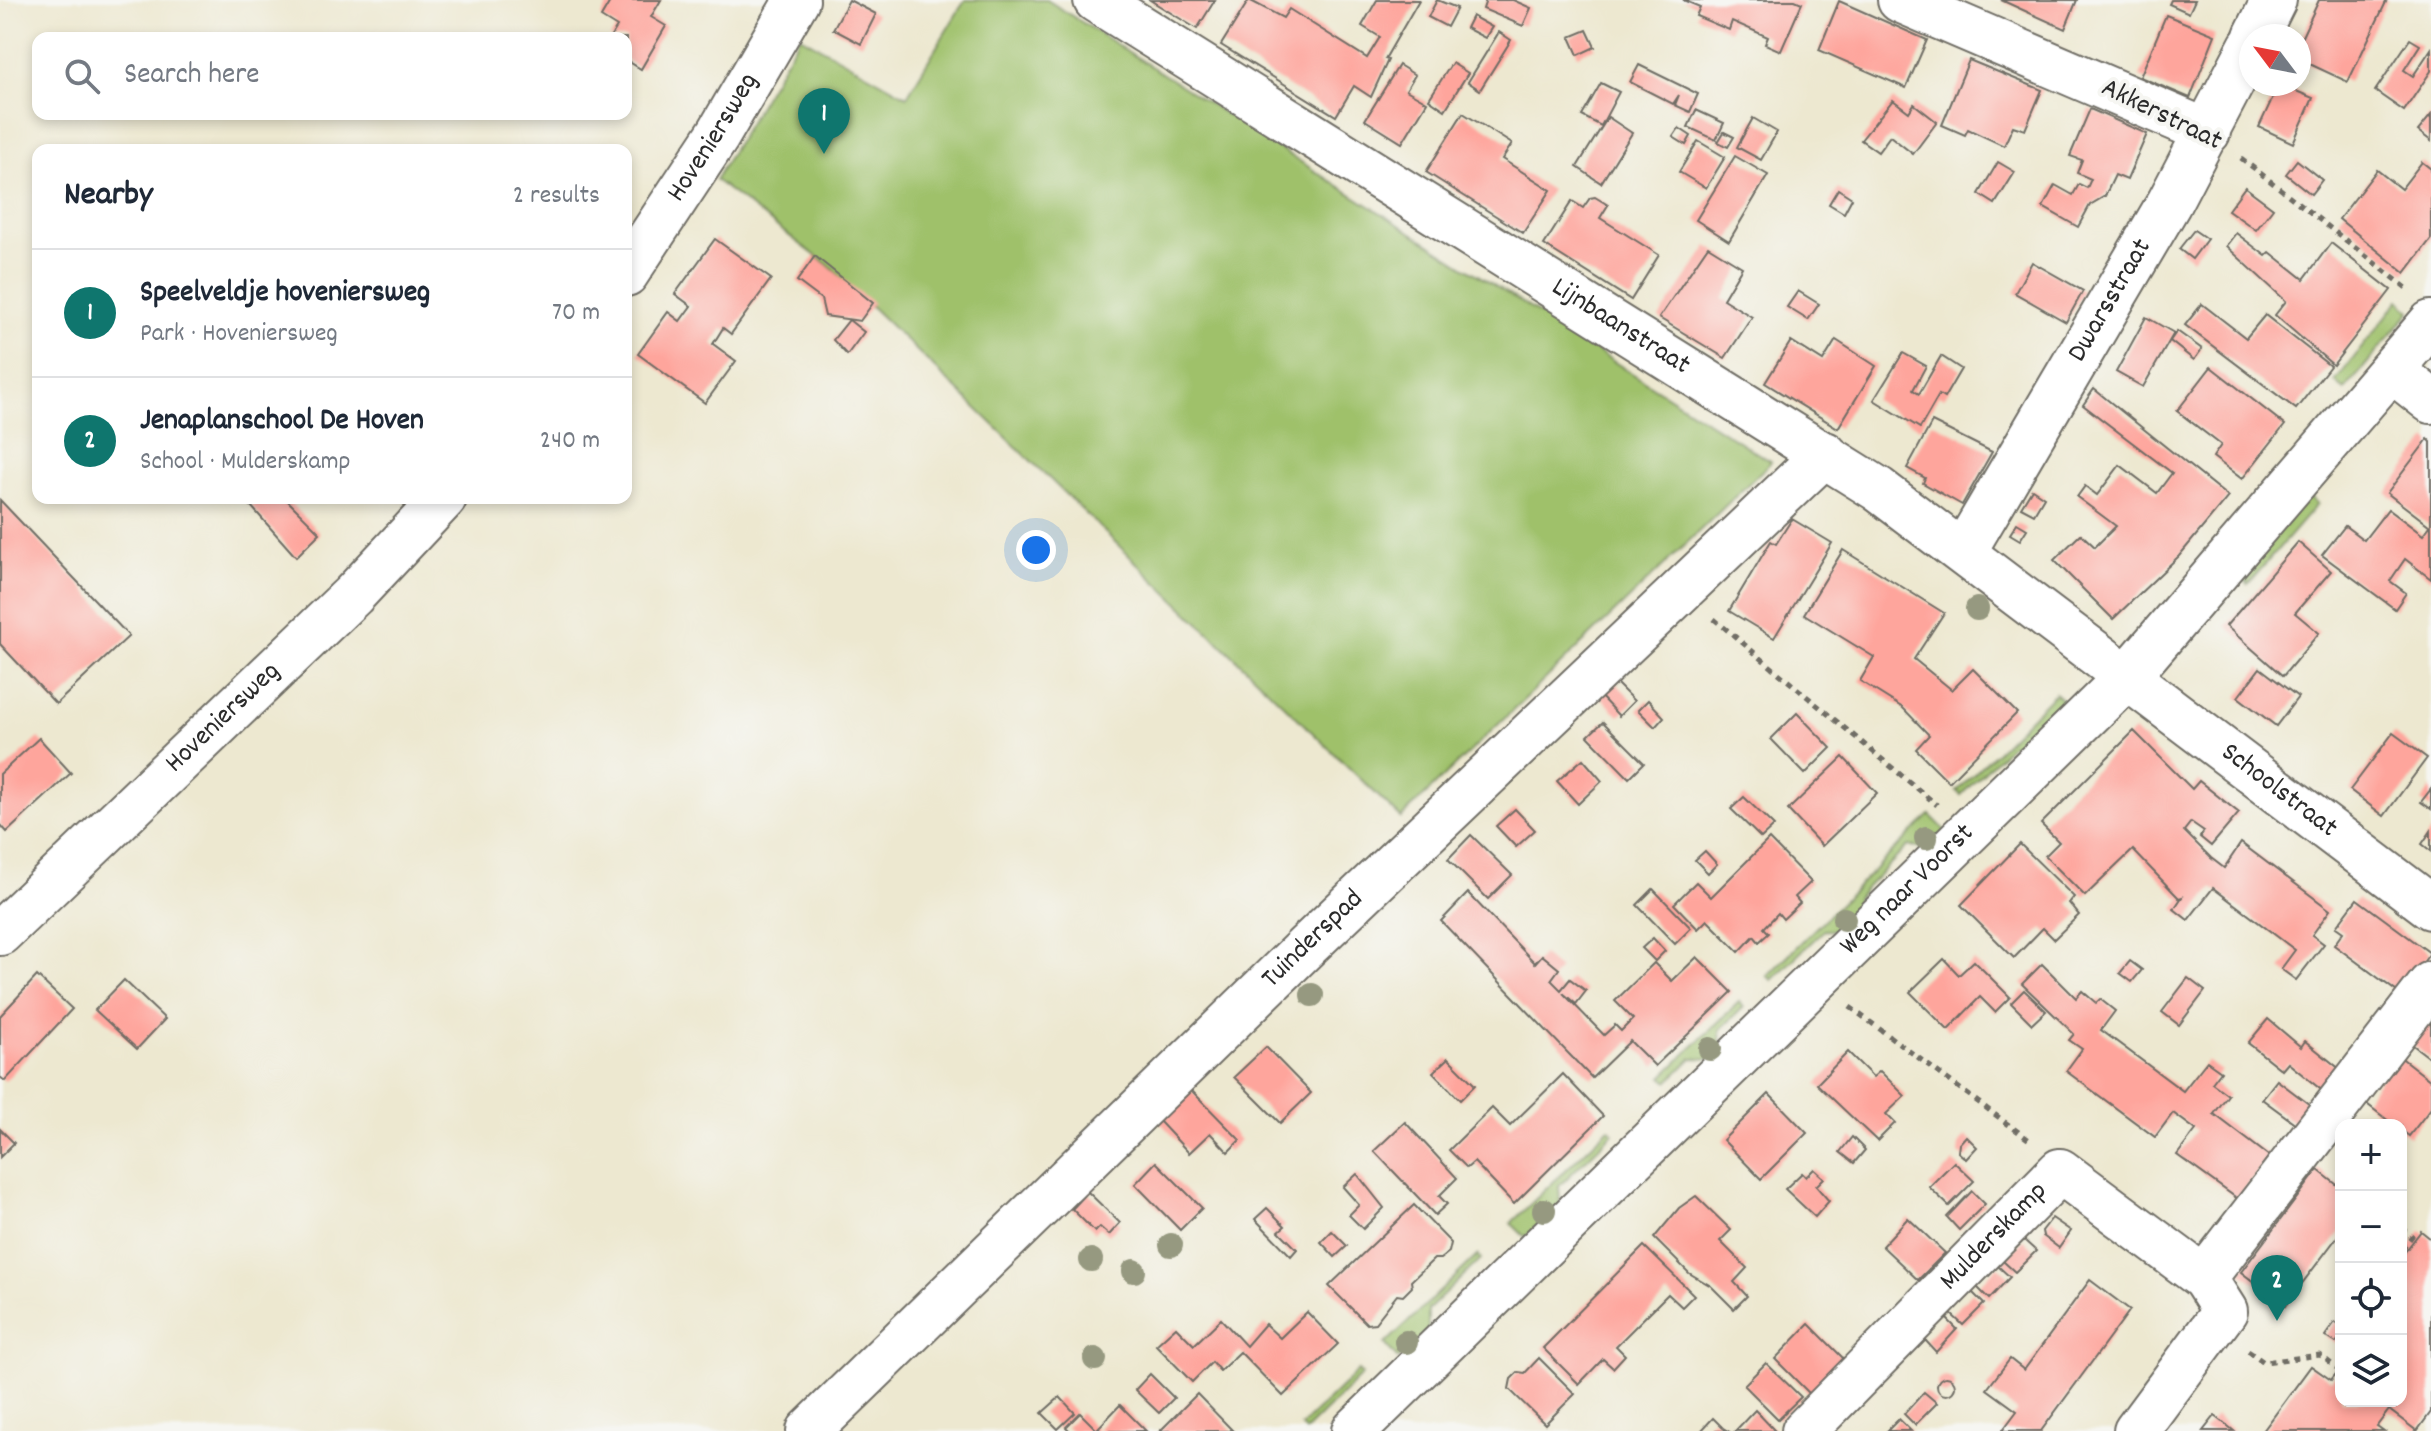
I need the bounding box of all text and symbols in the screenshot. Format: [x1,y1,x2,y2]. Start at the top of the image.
north arrow [2239,24,2311,96]
search box [32,32,632,120]
icon: search [60,54,104,98]
text: Search here [124,55,260,98]
street label: Hoveniersweg [658,66,770,211]
street label: Akkerstraat [2094,70,2228,162]
pin: 1 [798,88,850,154]
text: Nearby [64,172,153,221]
text: 2 results [513,178,600,215]
street label: Dwarsstraat [2059,232,2163,370]
street label: Lijnbaanstraat [1543,269,1697,386]
text: Speelveldje hoveniersweg [140,273,430,316]
text: 1 [87,295,93,332]
text: 70 m [552,295,600,332]
text: Park · Hoveniersweg [140,316,338,353]
text: Jenaplanschool De Hoven [140,401,424,444]
text: 2 [84,423,96,460]
text: 240 m [540,423,600,460]
text: School · Mulderskamp [140,444,351,481]
your location [1016,530,1056,570]
street label: Hoveniersweg [157,654,290,784]
street label: Schoolstraat [2211,734,2345,849]
street label: Weg naar Voorst [1832,815,1984,966]
street label: Tuinderspad [1253,881,1374,999]
map controls [2335,1119,2407,1407]
button: + [2335,1119,2407,1191]
street label: Mulderskamp [1932,1173,2058,1301]
button: − [2335,1191,2407,1263]
pin: 2 [2251,1255,2303,1321]
button: locate [2335,1263,2407,1335]
button: layers [2335,1335,2407,1407]

